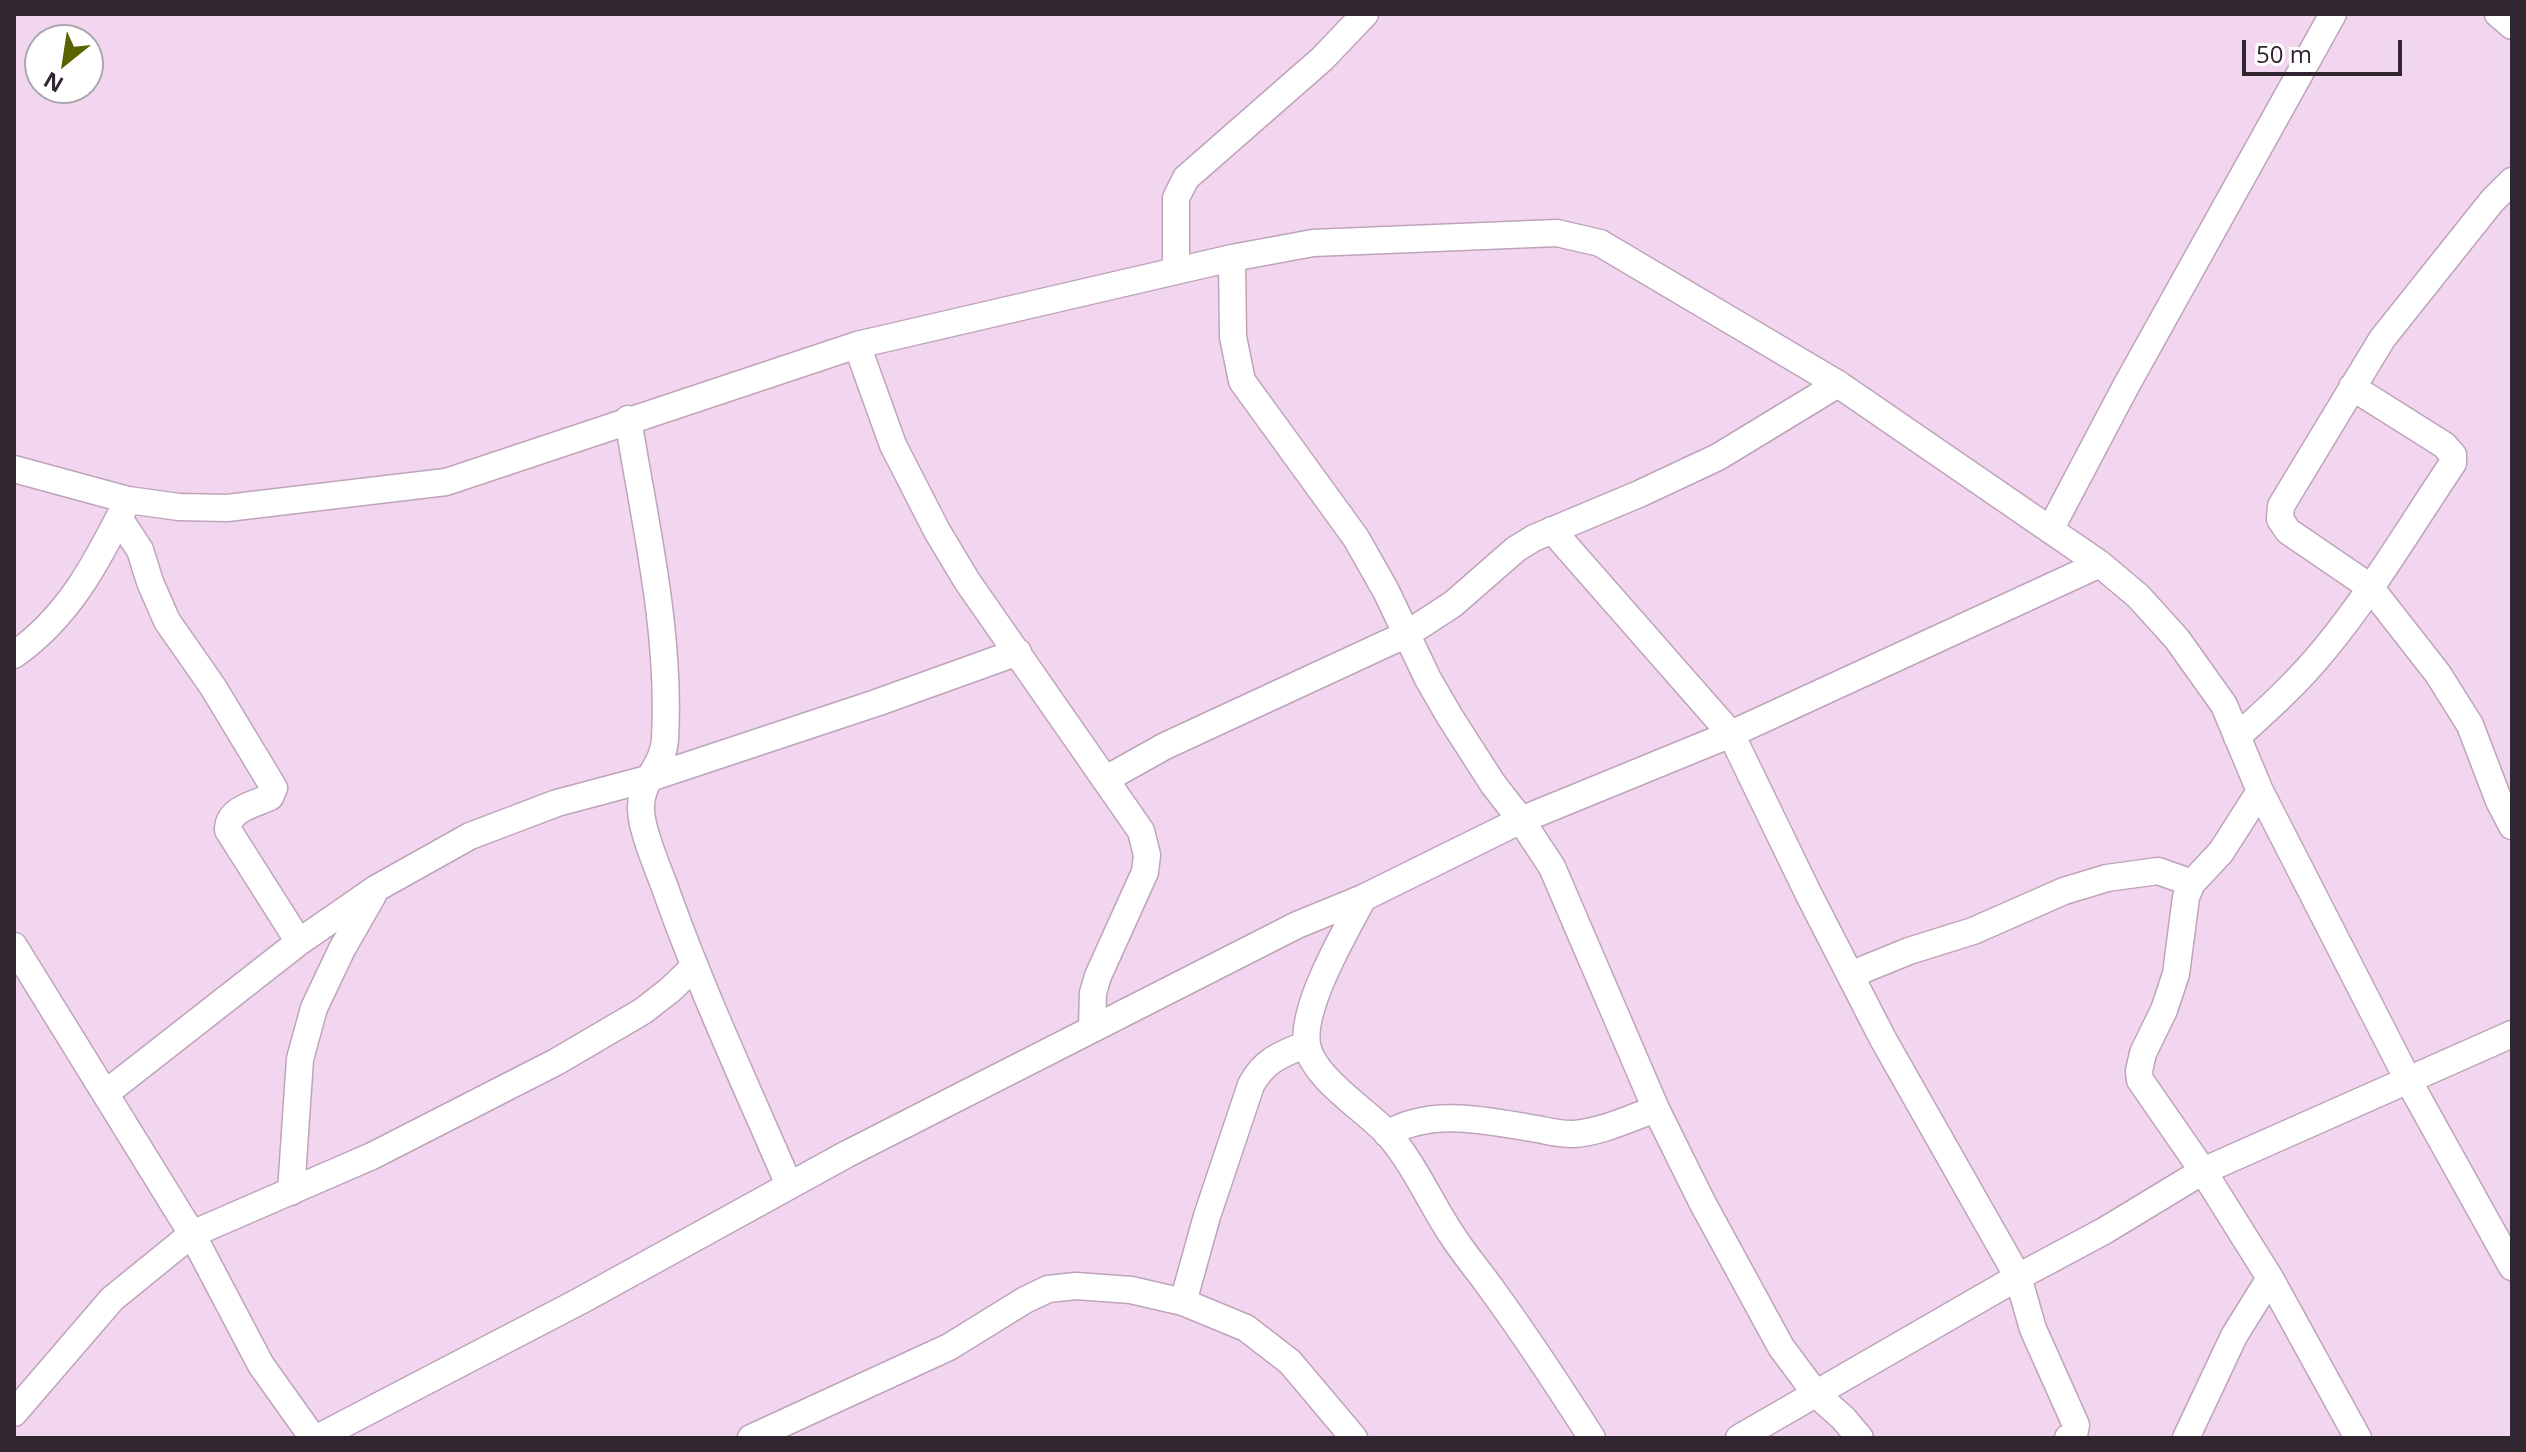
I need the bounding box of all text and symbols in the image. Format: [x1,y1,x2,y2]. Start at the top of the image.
north arrow [24,24,104,104]
scale bar [2246,24,2406,74]
text: 50 m [2256,37,2312,70]
text: N [38,66,68,101]

